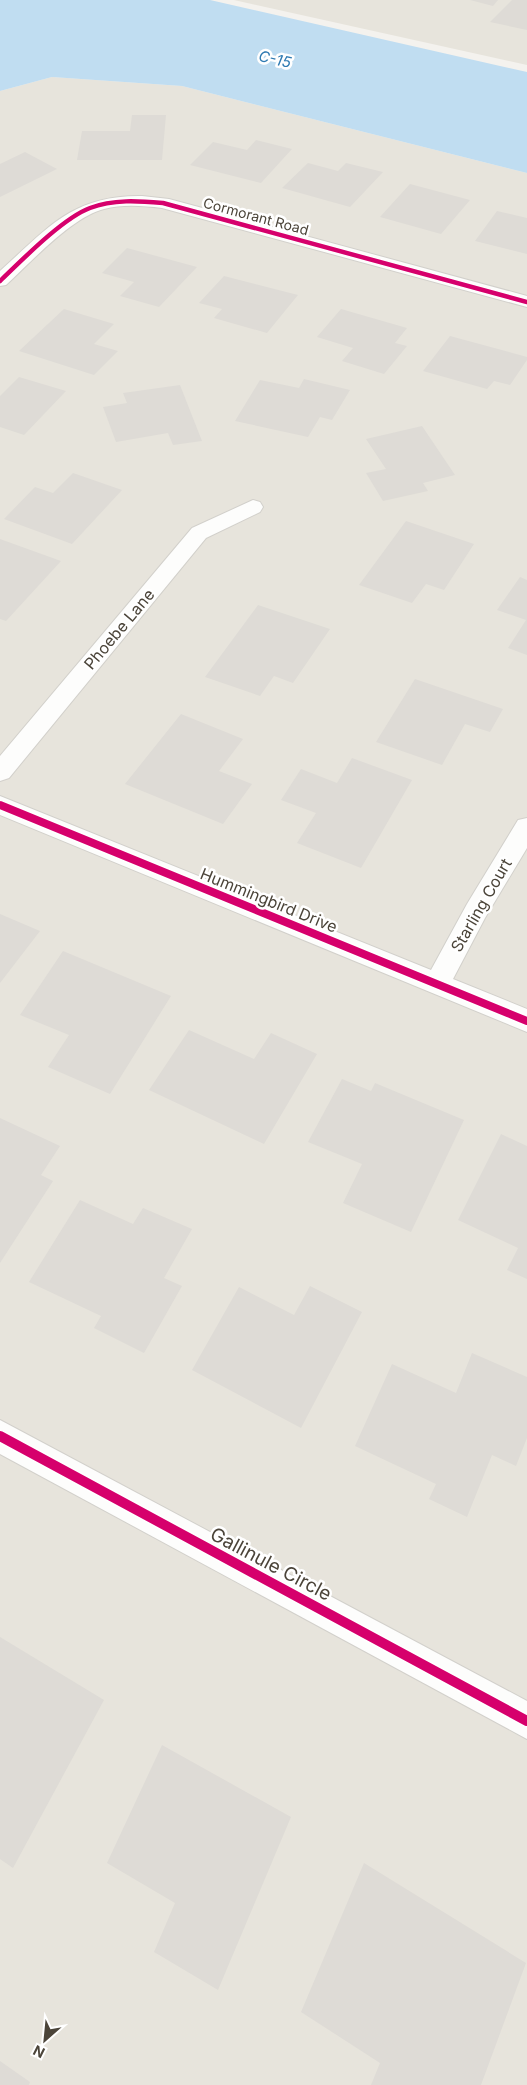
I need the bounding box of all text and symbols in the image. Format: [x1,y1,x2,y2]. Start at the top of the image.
water label: C-15 [257,46,293,72]
street label: Cormorant Road [201,194,311,238]
street label: Phoebe Lane [80,585,158,673]
street label: Starling Court [446,855,516,955]
street label: Hummingbird Drive [198,863,340,937]
street label: Gallinule Circle [206,1522,336,1606]
north arrow [20,2015,70,2065]
text: N [30,2042,47,2062]

